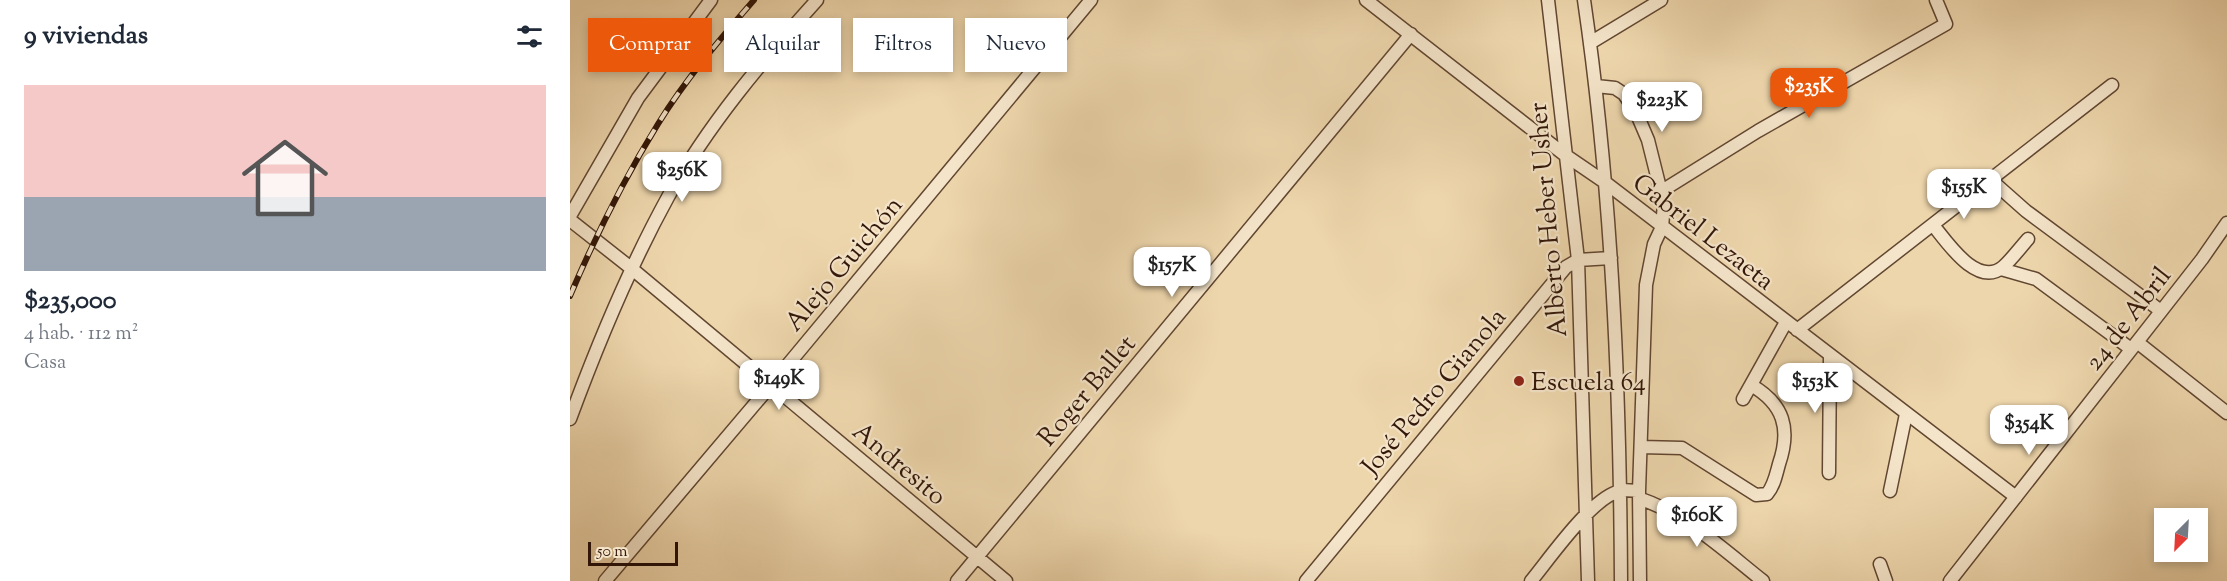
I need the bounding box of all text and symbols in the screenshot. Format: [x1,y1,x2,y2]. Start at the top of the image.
text: 9 viviendas [24,18,148,55]
chip: Comprar [588,18,712,72]
chip: Alquilar [724,18,841,72]
chip: Filtros [853,18,953,72]
chip: Nuevo [965,18,1067,72]
icon: filters [513,20,546,53]
pin: $235K [1767,68,1851,119]
text: $235K [1784,73,1834,102]
pin: $223K [1620,82,1704,133]
text: $223K [1636,87,1688,116]
street label: Alberto Heber Usher [1521,101,1578,339]
icon: home [231,124,339,232]
pin: $256K [640,152,724,203]
text: $256K [656,157,708,186]
street label: Gabriel Lezaeta [1624,166,1781,300]
pin: $155K [1922,169,2006,220]
text: $155K [1941,174,1987,203]
street label: Alejo Guichón [777,189,913,340]
pin: $157K [1130,247,1214,298]
text: $157K [1148,252,1196,281]
street label: 24 de Abril [2077,260,2181,379]
text: $235,000 [24,283,116,320]
street label: José Pedro Gianola [1353,301,1516,486]
text: 4 hab. · 112 m² [24,320,139,349]
street label: Roger Ballet [1030,328,1146,455]
text: Casa [24,349,66,378]
pin: $149K [737,360,821,411]
pin: $153K [1773,363,1857,414]
text: $149K [753,365,805,394]
place label: Escuela 64 [1531,365,1646,402]
text: $153K [1792,368,1838,397]
marker: Escuela 64 [1512,374,1526,388]
pin: $354K [1987,405,2071,456]
text: $354K [2004,410,2054,439]
street label: Andresito [843,414,954,515]
pin: $160K [1655,497,1739,548]
text: $160K [1671,502,1723,531]
north arrow [2154,508,2208,562]
map controls [2154,508,2208,562]
scale bar [588,539,678,566]
text: 50 m [597,541,628,564]

